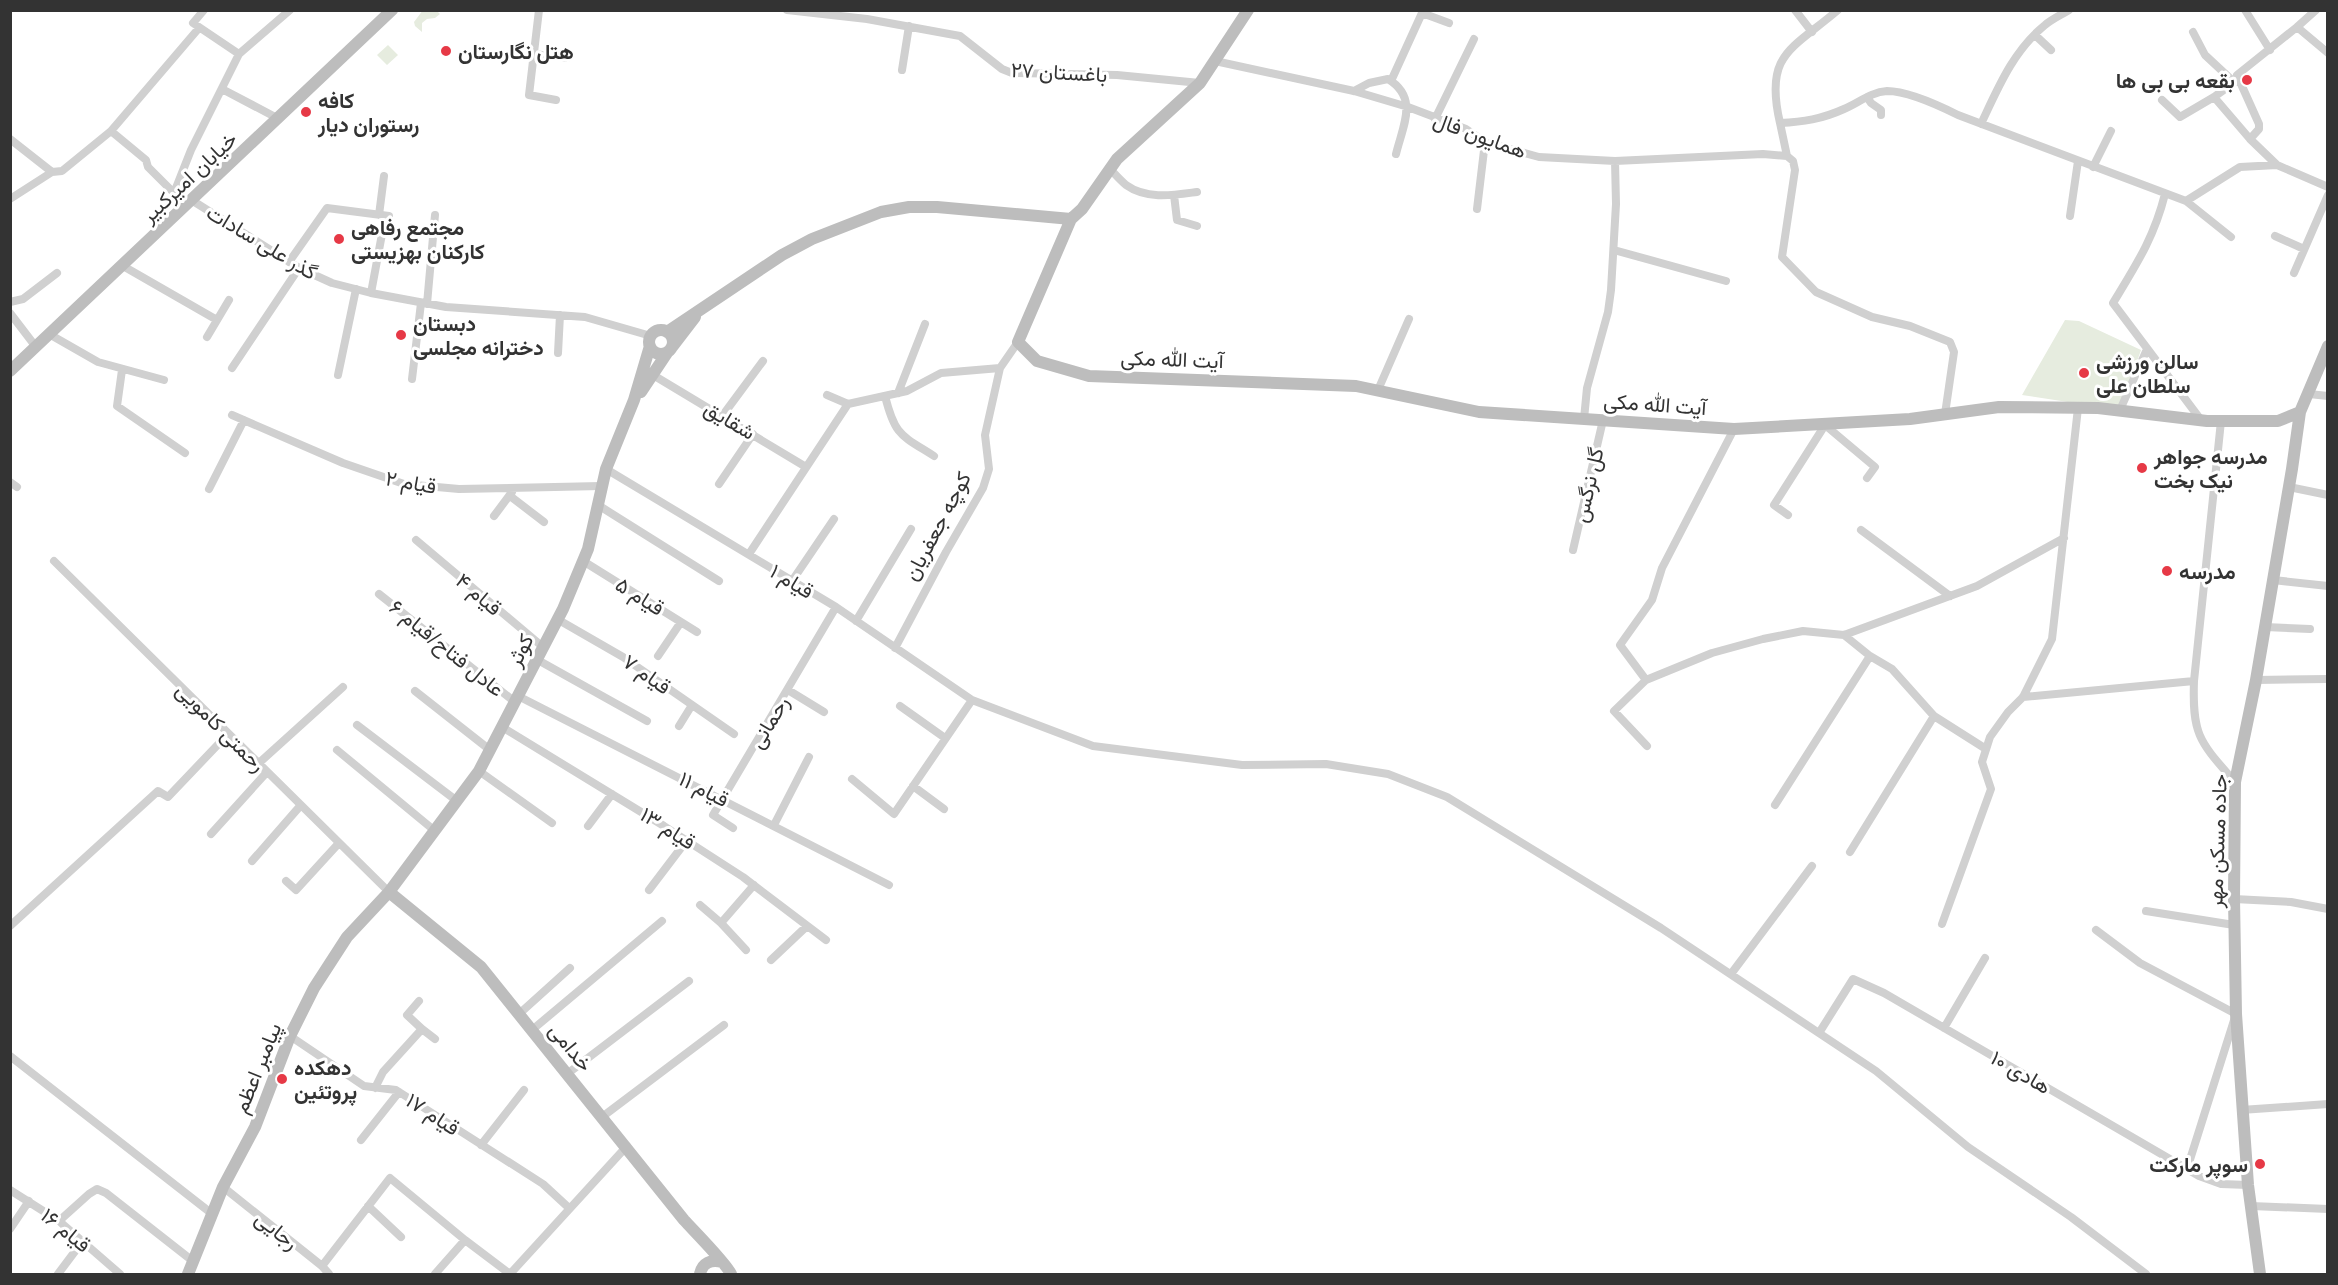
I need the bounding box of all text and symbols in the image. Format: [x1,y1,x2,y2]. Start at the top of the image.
place label: هتل نگارستان [458,39,574,65]
marker: هتل نگارستان [439,44,453,58]
street label: باغستان ۲۷ [1010,57,1108,87]
place label: بقعه بی بی ها [2116,68,2235,93]
marker: بقعه بی بی ها [2240,73,2254,87]
place label: کافه رستوران دیار [317,88,419,138]
marker: کافه رستوران دیار [299,105,313,119]
street label: همایون فال [1430,107,1530,164]
street label: خیابان امیرکبیر [135,126,243,229]
street label: گذر علی سادات [202,199,322,286]
place label: مجتمع رفاهی کارکنان بهزیستی [351,215,485,265]
marker: مجتمع رفاهی کارکنان بهزیستی [332,232,346,246]
place label: دبستان دخترانه مجلسی [413,311,544,361]
marker: دبستان دخترانه مجلسی [394,328,408,342]
street label: آیت الله مکی [1120,345,1226,373]
place label: سالن ورزشی سلطان علی [2096,349,2199,398]
marker: سالن ورزشی سلطان علی [2077,366,2091,380]
street label: آیت الله مکی [1603,388,1709,420]
street label: شقایق [700,395,760,445]
place label: مدرسه جواهر نیک بخت [2153,444,2268,493]
street label: گل نرگس [1567,445,1610,525]
marker: مدرسه جواهر نیک بخت [2135,461,2149,475]
street label: قیام ۲ [383,465,438,501]
street label: کوچه جعفریان [898,467,978,586]
street label: قیام ۱ [765,558,818,605]
place label: مدرسه [2179,559,2236,585]
marker: مدرسه [2160,564,2174,578]
street label: قیام ۴ [450,568,507,622]
street label: قیام ۵ [610,571,669,622]
street label: عادل فتاح/قیام ۶ [383,594,509,703]
street label: کوثر [501,630,540,672]
street label: قیام ۷ [617,649,676,701]
street label: رحمتی کامویی [170,677,271,778]
street label: رحمانی [744,691,795,753]
street label: قیام ۱۱ [674,766,733,814]
street label: جاده مسکن مهر [2202,774,2233,910]
street label: قیام ۱۳ [635,801,700,856]
street label: خدامی [544,1018,598,1076]
street label: پیامبر اعظم [228,1019,288,1118]
street label: هادی ۱۰ [1987,1045,2055,1099]
place label: دهکده پروتئین [294,1055,357,1106]
marker: دهکده پروتئین [275,1072,289,1086]
street label: قیام ۱۷ [400,1088,464,1142]
place label: سوپر مارکت [2149,1152,2248,1179]
marker: سوپر مارکت [2253,1157,2267,1171]
street label: قیام ۱۶ [35,1202,96,1259]
street label: رجایی [250,1205,304,1256]

